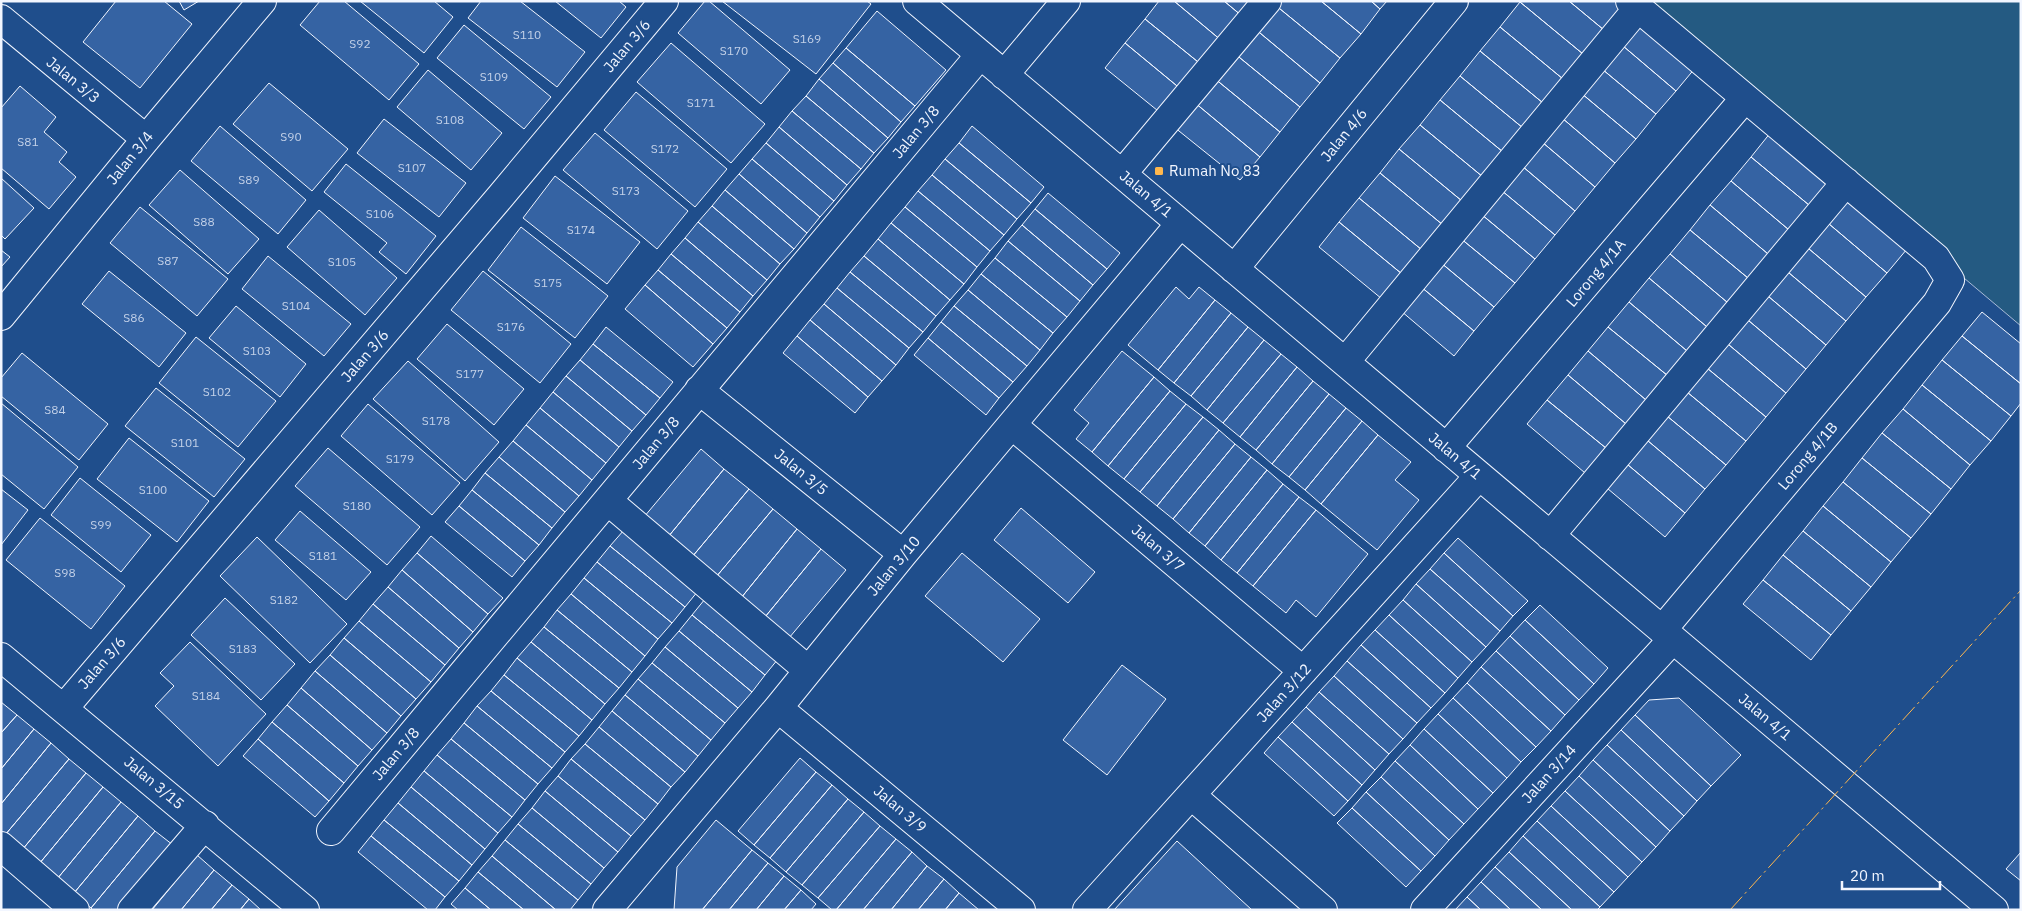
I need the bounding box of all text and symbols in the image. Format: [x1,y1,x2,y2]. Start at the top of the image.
street label: Jalan 3/6 [599,15,654,76]
house number: S110 [513,27,541,42]
house number: S169 [793,31,821,46]
house number: S92 [349,36,371,51]
house number: S170 [720,43,748,58]
street label: Jalan 3/3 [43,52,104,107]
house number: S109 [480,69,508,84]
house number: S171 [687,95,715,110]
street label: Jalan 3/8 [888,101,943,162]
street label: Jalan 4/6 [1316,104,1371,165]
house number: S108 [436,112,464,127]
street label: Jalan 3/4 [102,127,157,188]
house number: S90 [280,129,302,144]
house number: S81 [17,134,39,149]
house number: S172 [651,141,679,156]
house number: S107 [398,160,426,175]
place label: Rumah No 83 [1169,161,1261,180]
marker: Rumah No 83 [1153,165,1165,177]
street label: Jalan 4/1 [1116,166,1177,221]
house number: S89 [238,172,260,187]
house number: S173 [612,183,640,198]
house number: S106 [366,206,394,221]
house number: S88 [193,214,215,229]
house number: S174 [567,222,595,237]
street label: Lorong 4/1A [1562,235,1630,311]
house number: S87 [157,253,179,268]
house number: S105 [328,254,356,269]
house number: S175 [534,275,562,290]
house number: S104 [282,298,310,313]
house number: S86 [123,310,145,325]
house number: S176 [497,319,525,334]
street label: Jalan 3/6 [337,325,393,386]
house number: S103 [243,343,271,358]
house number: S177 [456,366,484,381]
house number: S102 [203,384,231,399]
house number: S84 [44,402,66,417]
street label: Jalan 3/8 [628,412,683,473]
house number: S178 [422,413,450,428]
street label: Lorong 4/1B [1774,418,1842,494]
street label: Jalan 4/1 [1425,428,1486,483]
house number: S101 [171,435,199,450]
street label: Jalan 3/5 [771,444,832,499]
house number: S179 [386,451,414,466]
house number: S100 [139,482,167,497]
house number: S180 [343,498,371,513]
house number: S99 [90,517,112,532]
street label: Jalan 3/7 [1128,520,1189,575]
street label: Jalan 3/10 [863,532,924,600]
house number: S181 [309,548,337,563]
house number: S98 [54,565,76,580]
house number: S182 [270,592,298,607]
street label: Jalan 3/6 [74,632,130,693]
house number: S183 [229,641,257,656]
street label: Jalan 3/12 [1252,659,1315,726]
house number: S184 [192,688,220,703]
street label: Jalan 4/1 [1735,689,1796,744]
street label: Jalan 3/8 [368,723,423,784]
street label: Jalan 3/14 [1517,740,1580,807]
street label: Jalan 3/15 [120,752,188,813]
street label: Jalan 3/9 [870,781,931,836]
scale bar [1842,858,1940,890]
text: 20 m [1850,866,1885,885]

